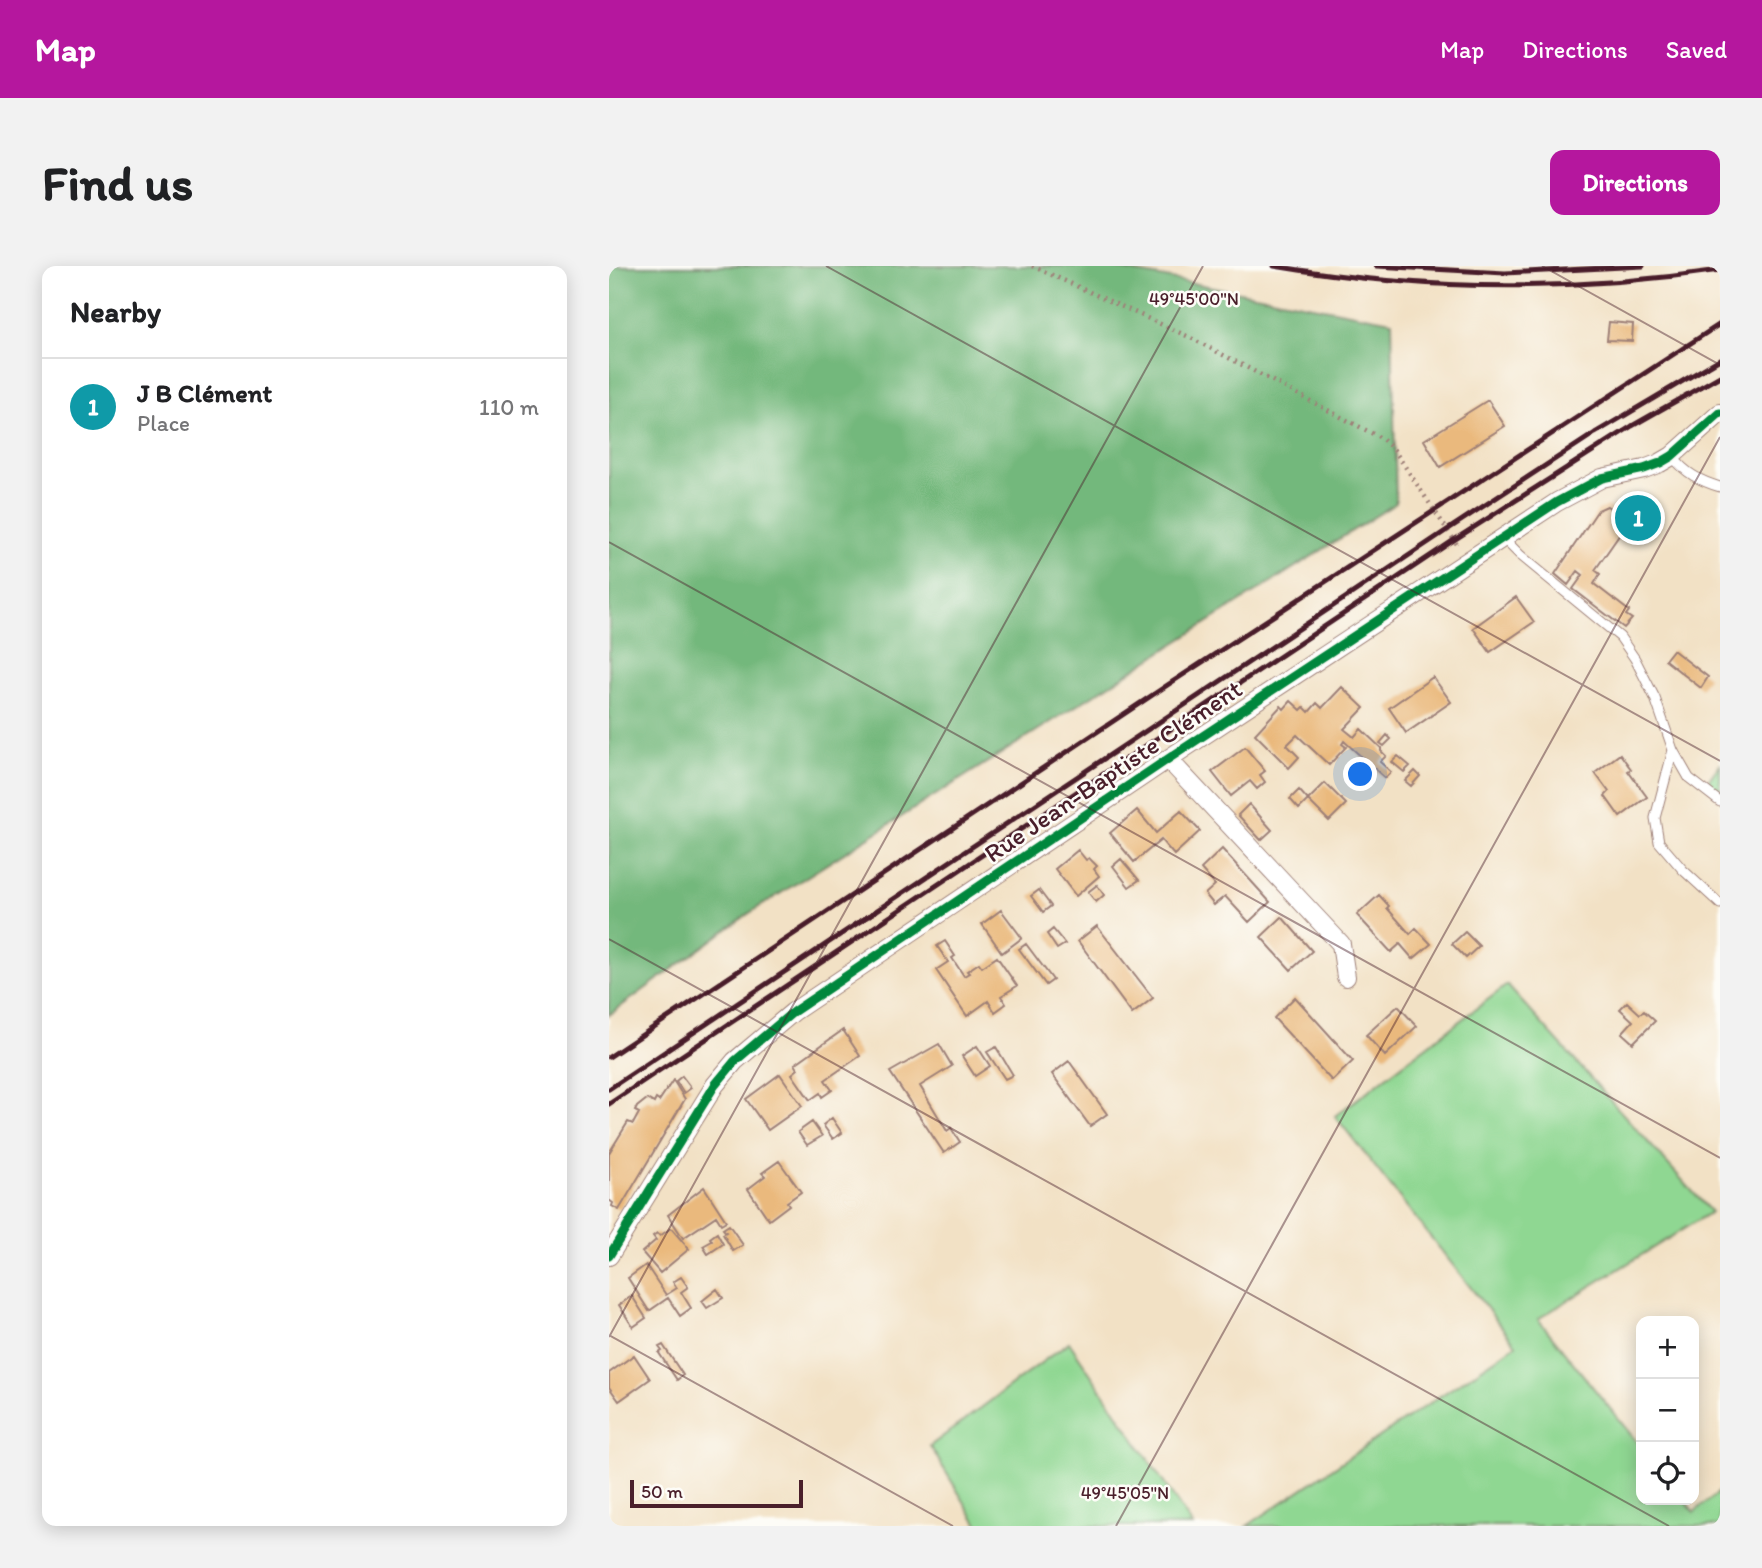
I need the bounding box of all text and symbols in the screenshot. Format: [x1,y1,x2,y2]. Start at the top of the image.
text: Map [35,30,96,69]
text: Map [1440,35,1484,64]
text: Directions [1522,35,1628,64]
text: Saved [1666,35,1727,64]
button: Directions [1550,150,1720,215]
text: Find us [42,153,193,212]
text: 49°45'00"N [1149,288,1239,310]
text: Nearby [70,293,161,330]
text: J B Clément [137,377,272,409]
text: 1 [88,393,98,421]
text: 110 m [479,393,539,421]
text: Place [137,409,190,437]
pin: 1 [1615,492,1661,544]
street label: Rue Jean-Baptiste Clément [978,673,1248,869]
your location [1343,757,1377,791]
map controls [1636,1316,1699,1505]
button: + [1636,1316,1699,1379]
button: − [1636,1379,1699,1442]
button: locate [1636,1442,1699,1505]
scale bar [630,1477,803,1509]
text: 50 m [641,1480,683,1503]
text: 49°45'05"N [1081,1482,1169,1504]

